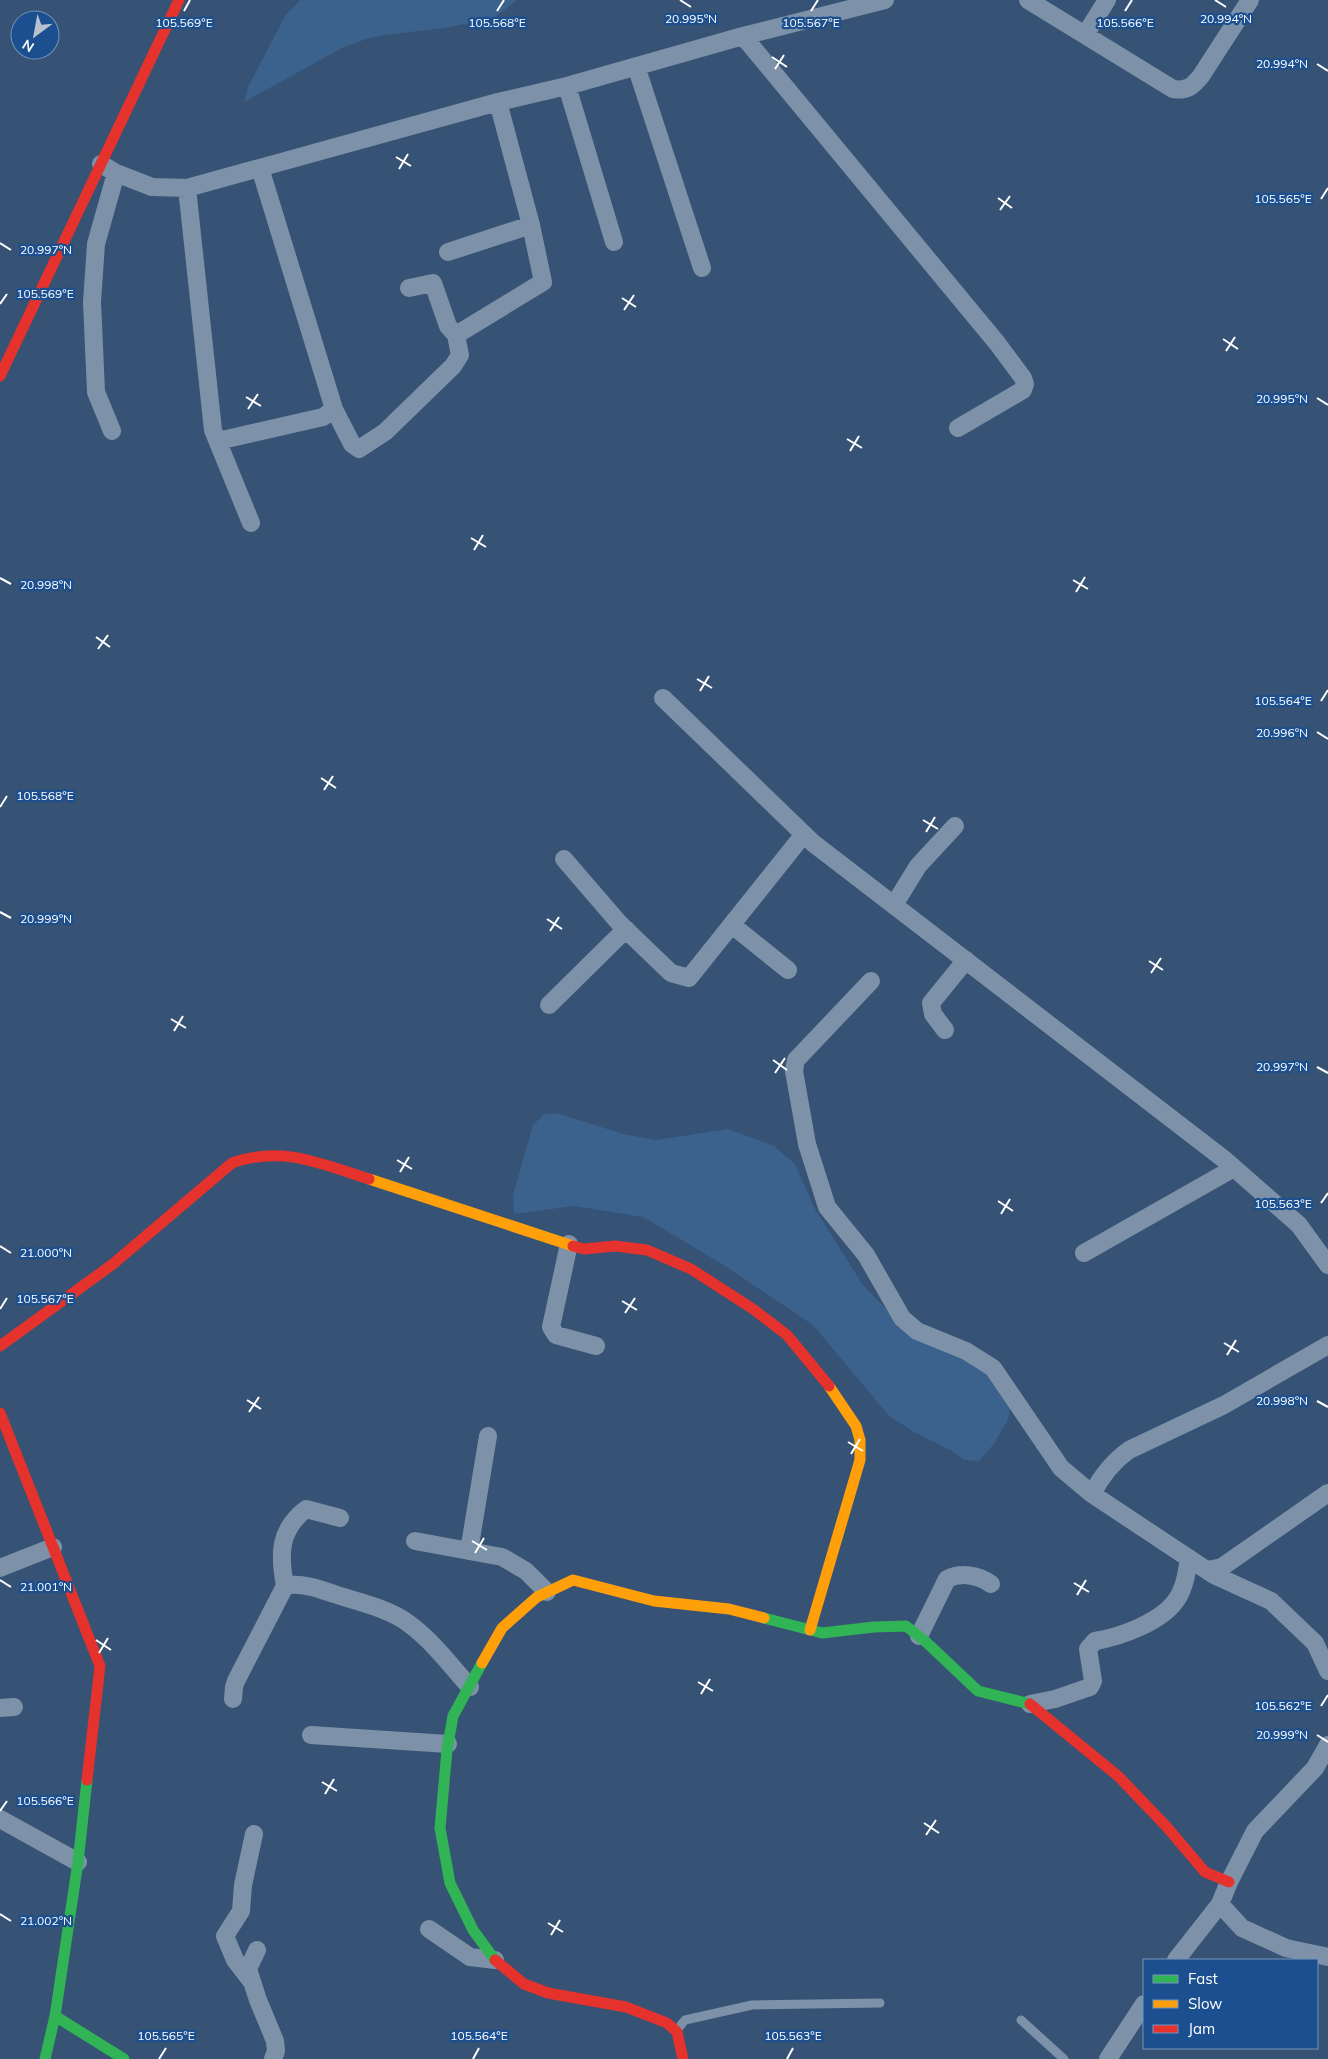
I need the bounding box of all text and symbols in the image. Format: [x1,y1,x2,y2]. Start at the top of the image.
north arrow [10,10,60,60]
text: 20.995°N [665,11,717,26]
text: 20.994°N [1200,11,1252,26]
text: 105.569°E [155,15,213,30]
text: 105.568°E [468,15,526,30]
text: 105.567°E [782,15,840,30]
text: 105.566°E [1096,15,1154,30]
text: N [19,36,37,56]
text: 20.994°N [1256,56,1308,71]
text: 105.565°E [1254,191,1312,206]
text: 20.997°N [20,242,72,257]
text: 105.569°E [16,286,74,301]
text: 20.995°N [1256,391,1308,406]
text: 20.998°N [20,577,72,592]
text: 105.564°E [1254,693,1312,708]
text: 20.996°N [1256,725,1308,740]
text: 105.568°E [16,788,74,803]
text: 20.999°N [20,911,72,926]
text: 20.997°N [1256,1059,1308,1074]
text: 105.563°E [1254,1196,1312,1211]
text: 21.000°N [20,1245,72,1260]
text: 105.567°E [16,1291,74,1306]
text: 20.998°N [1256,1393,1308,1408]
text: 21.001°N [20,1579,72,1594]
text: 105.562°E [1254,1698,1312,1713]
text: 20.999°N [1256,1727,1308,1742]
text: 105.566°E [16,1793,74,1808]
text: 21.002°N [20,1913,72,1928]
legend [1143,1959,1318,2049]
text: Fast [1188,1969,1218,1988]
text: Slow [1188,1994,1222,2013]
text: Jam [1188,2019,1215,2038]
text: 105.565°E [137,2028,195,2043]
text: 105.564°E [450,2028,508,2043]
text: 105.563°E [764,2028,822,2043]

